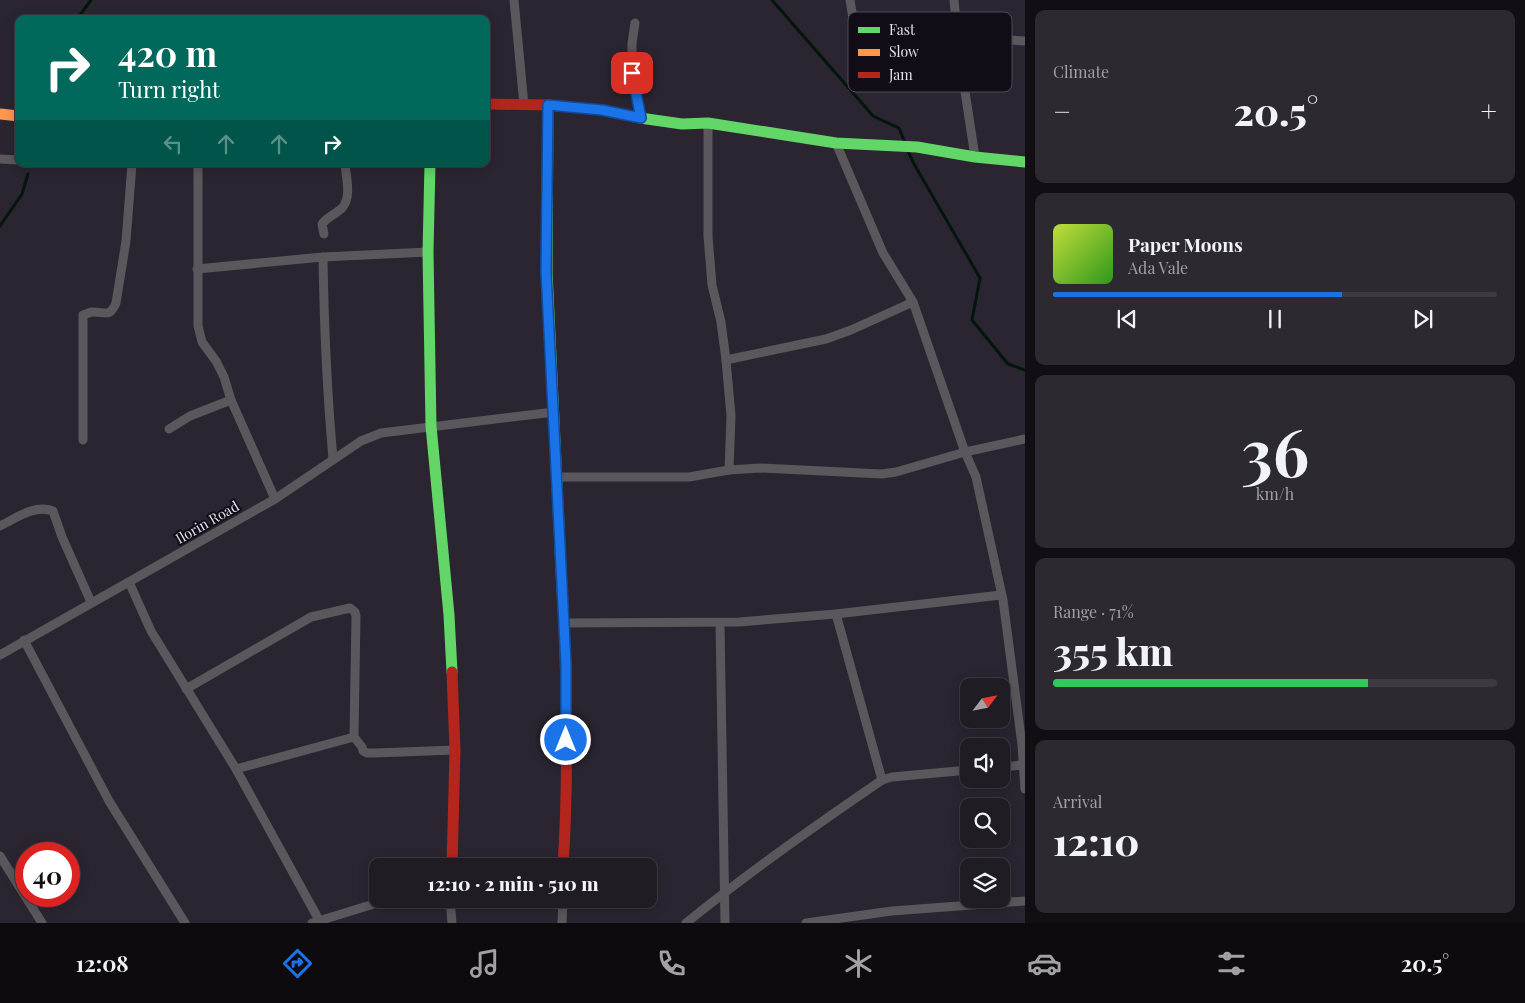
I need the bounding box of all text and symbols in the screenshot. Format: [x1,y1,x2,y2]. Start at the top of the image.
legend [848,12,1012,92]
text: Fast [889,20,916,39]
text: 420 m [118,29,217,76]
icon: right [35,35,100,100]
text: Slow [889,42,919,61]
pin [611,52,653,94]
icon: arrive [618,59,646,87]
text: Climate [1053,61,1109,82]
text: Jam [888,65,913,84]
text: Turn right [118,74,220,104]
text: 20.5° [1233,85,1318,136]
text: − [1053,92,1071,129]
text: + [1481,92,1497,129]
icon: left [159,130,187,158]
icon: ahead [212,130,240,158]
icon: ahead [265,130,293,158]
icon: right [318,130,346,158]
text: Paper Moons [1128,231,1243,257]
text: Ada Vale [1128,257,1188,278]
icon: previous [1113,305,1141,333]
icon: pause [1261,305,1289,333]
icon: next [1409,305,1437,333]
text: 36 [1241,407,1309,493]
text: km/h [1256,483,1294,504]
street label: Ilorin Road [172,496,242,548]
text: Range · 71% [1053,601,1134,622]
text: 355 km [1053,625,1173,676]
north arrow [960,678,1010,728]
map controls [960,678,1010,908]
position arrow [539,713,591,765]
button: sound [960,738,1010,788]
text: Arrival [1053,791,1102,812]
button: search [960,798,1010,848]
text: 12:10 [1053,815,1139,866]
speed limit sign: 40 [15,842,80,907]
button: layers [960,858,1010,908]
text: 12:10 · 2 min · 510 m [427,870,599,896]
icon: directions [280,946,315,981]
icon: music [467,946,502,981]
icon: phone [654,946,689,981]
icon: climate [841,946,876,981]
icon: car [1027,946,1062,981]
icon: filters [1214,946,1249,981]
text: 12:08 [76,948,129,978]
text: 20.5° [1401,948,1449,978]

